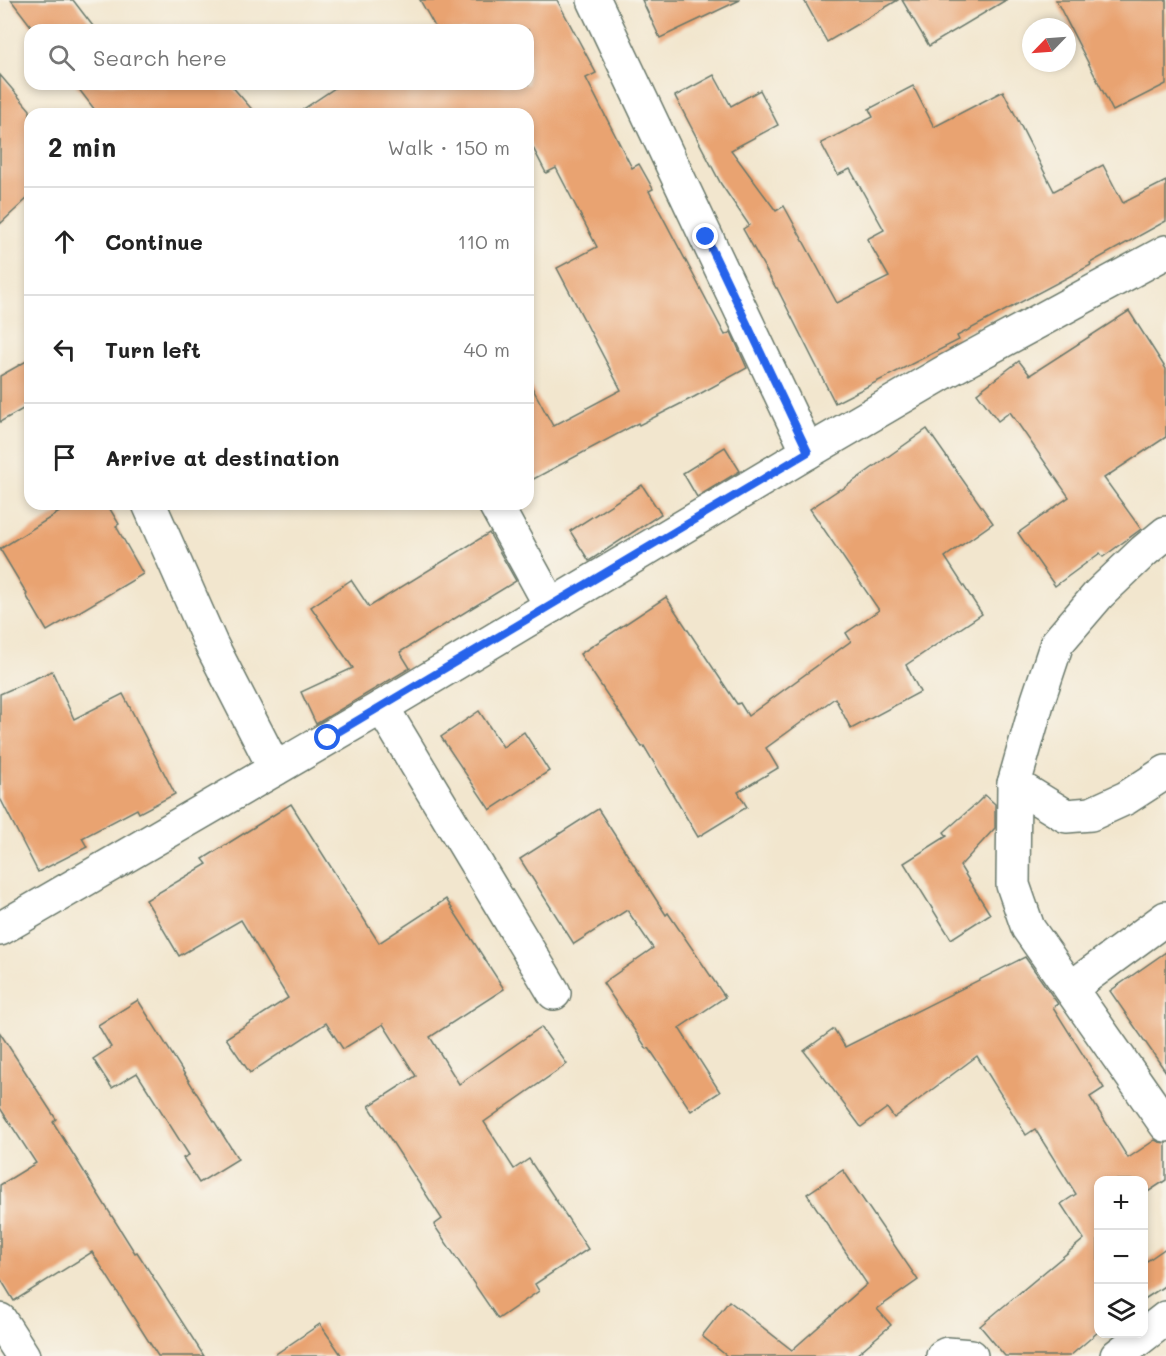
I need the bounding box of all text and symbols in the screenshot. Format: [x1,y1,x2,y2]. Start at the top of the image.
north arrow [1022,18,1076,72]
search box [24,24,534,90]
icon: search [45,41,78,74]
text: Search here [93,43,227,72]
text: 2 min [48,130,116,164]
text: Walk · 150 m [388,134,510,160]
route end [692,223,718,249]
icon: ahead [48,225,81,258]
text: Continue [105,227,203,256]
text: 110 m [457,228,510,254]
icon: left [48,333,81,366]
text: Turn left [105,335,201,364]
text: 40 m [464,336,510,362]
icon: arrive [48,441,81,474]
text: Arrive at destination [105,443,340,472]
route start [314,724,340,750]
map controls [1094,1176,1148,1338]
button: + [1094,1176,1148,1230]
button: − [1094,1230,1148,1284]
button: layers [1094,1284,1148,1338]

